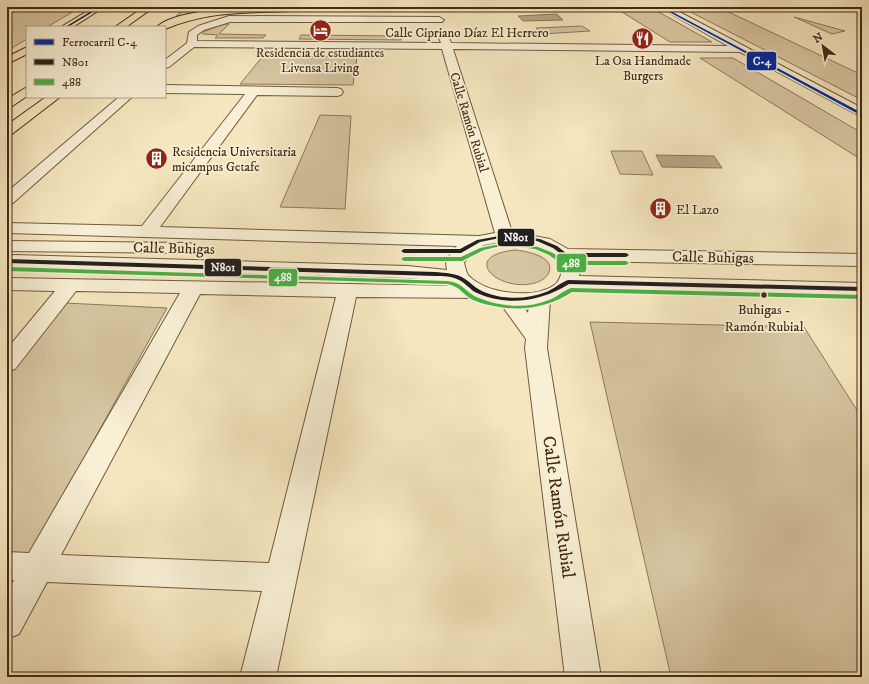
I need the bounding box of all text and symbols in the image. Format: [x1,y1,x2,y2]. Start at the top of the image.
hotel icon: Residencia de estudiantes Livensa Living [307,17,333,43]
street label: Calle Cipriano Díaz El Herrero [385,25,549,41]
restaurant icon: La Osa Handmade Burgers [630,25,656,51]
legend [26,26,166,98]
north arrow [803,26,843,66]
text: N [811,30,826,47]
text: Ferrocarril C-4 [62,35,138,50]
place label: Residencia de estudiantes Livensa Living [256,45,384,76]
line badge: C-4 [746,51,777,71]
place label: La Osa Handmade Burgers [595,53,691,84]
text: N801 [62,55,89,70]
text: C-4 [753,55,772,69]
street label: Calle Ramón Rubial [446,70,492,174]
text: 488 [62,75,81,90]
place label: Residencia Universitaria micampus Getafe [172,144,297,175]
building icon: Residencia Universitaria micampus Getafe [144,145,170,171]
building icon: El Lazo [648,196,674,222]
place label: El Lazo [676,202,719,218]
line badge: N801 [497,228,535,247]
text: N801 [504,231,528,245]
street label: Calle Buhigas [133,238,215,259]
street label: Calle Buhigas [672,247,754,268]
line badge: 488 [556,253,587,273]
text: 488 [561,257,580,271]
line badge: N801 [204,258,242,277]
text: N801 [211,261,235,275]
line badge: 488 [268,268,298,287]
text: 488 [273,271,292,285]
marker: Buhigas - Ramón Rubial [759,290,769,300]
place label: Buhigas - Ramón Rubial [724,301,804,336]
street label: Calle Ramón Rubial [537,435,579,580]

